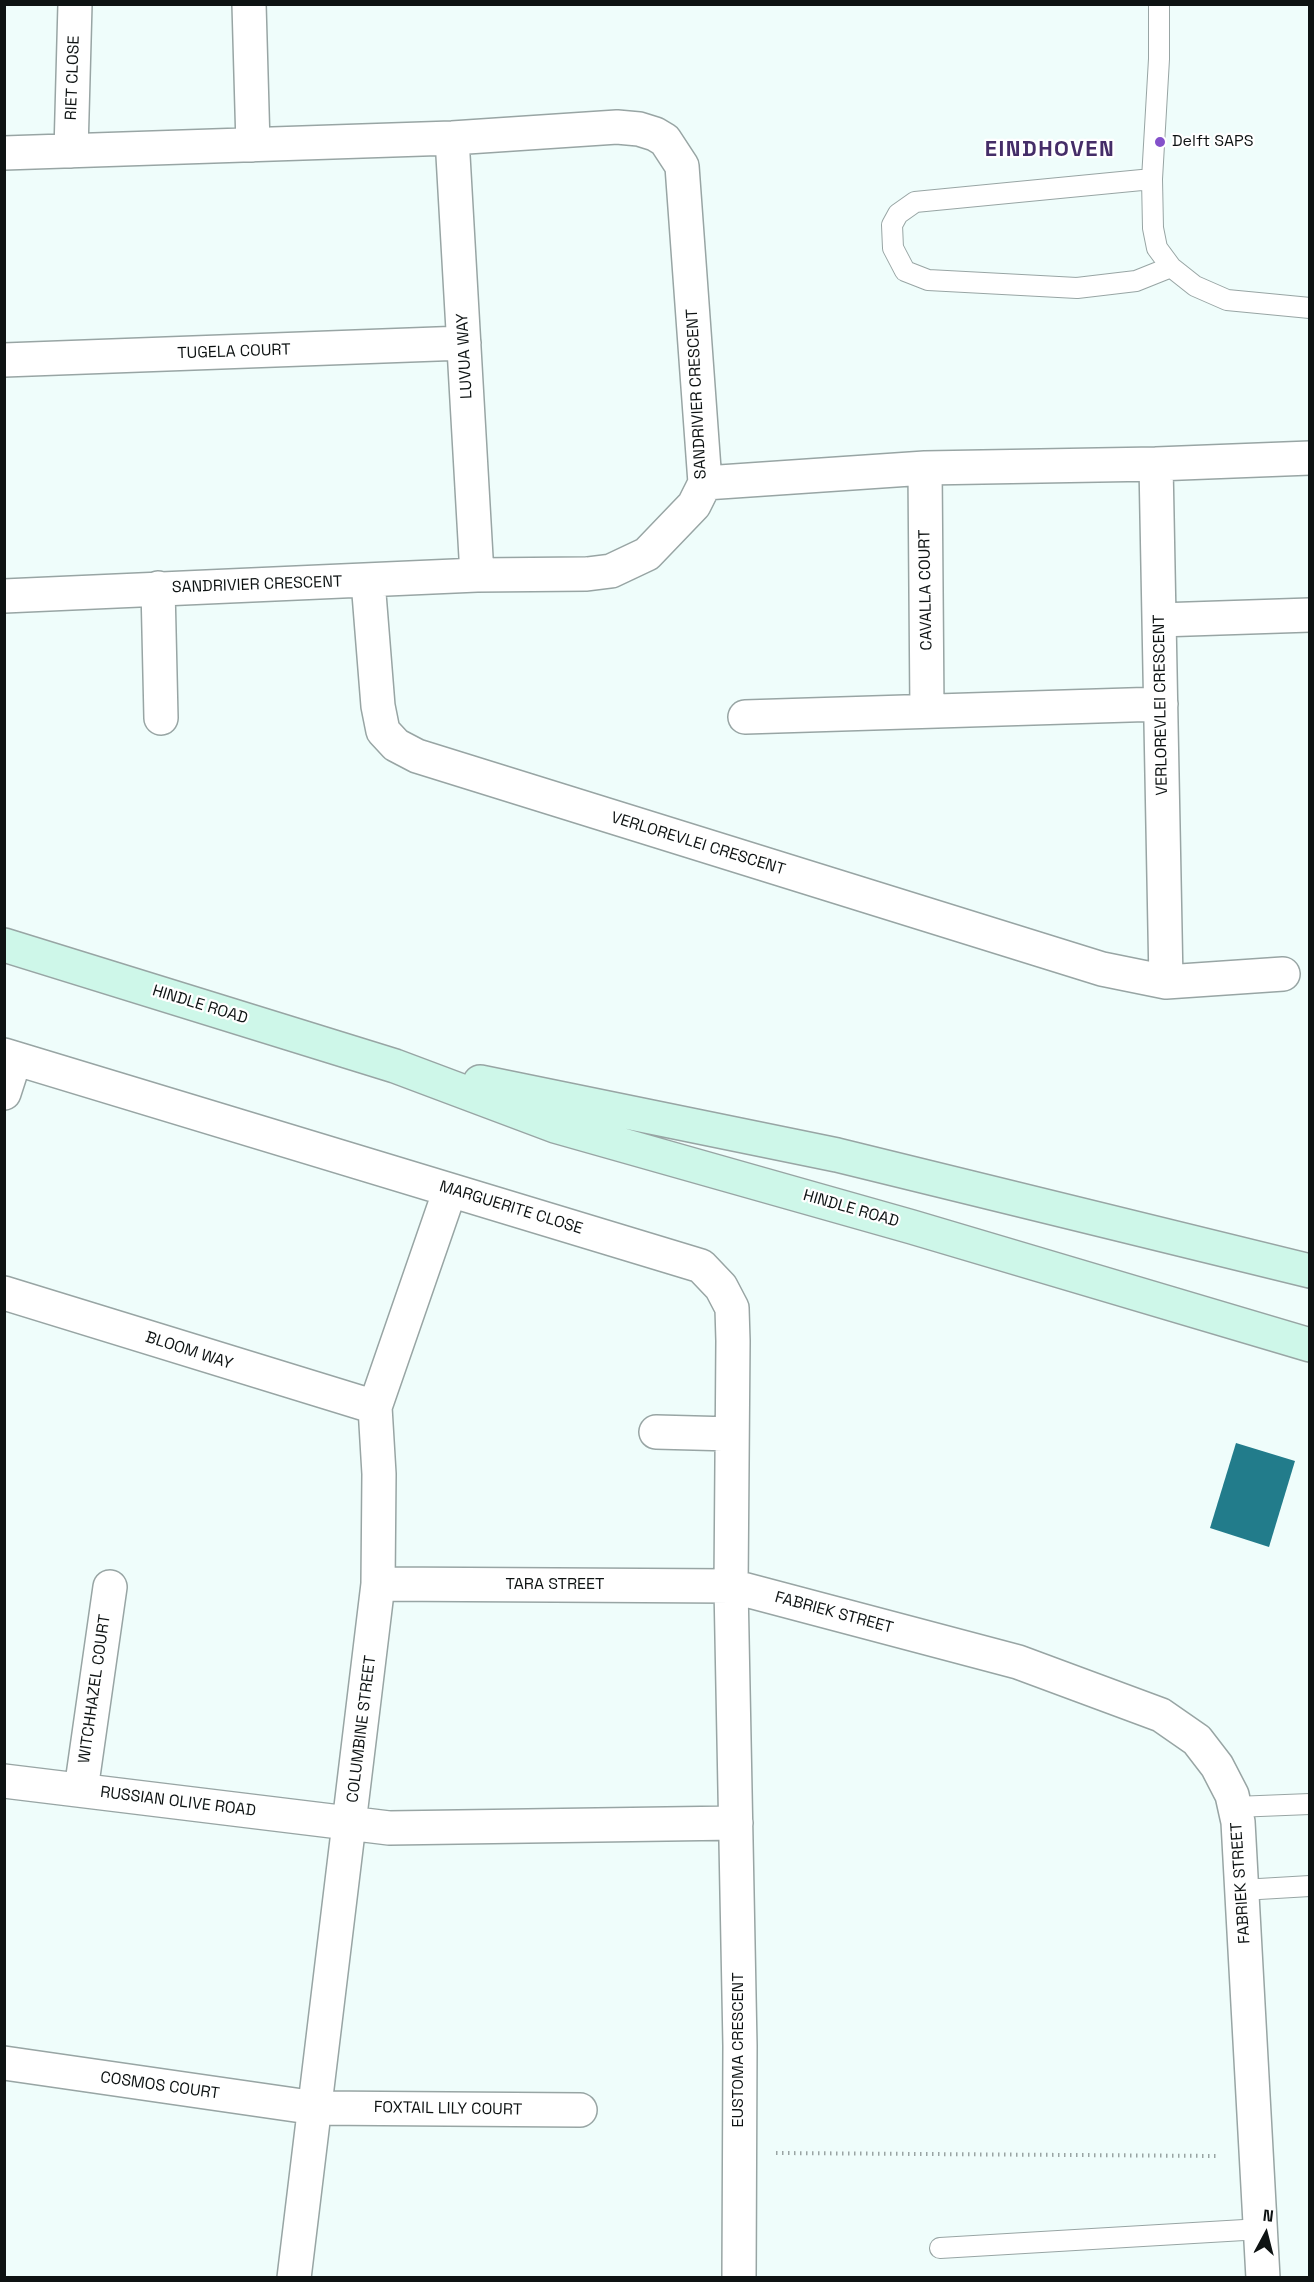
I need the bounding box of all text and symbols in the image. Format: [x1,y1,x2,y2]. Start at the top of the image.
street label: RIET CLOSE [62,35,84,121]
place label: Delft SAPS [1172,132,1254,152]
marker: Delft SAPS [1153,135,1167,149]
district label: EINDHOVEN [985,137,1115,163]
street label: SANDRIVIER CRESCENT [683,308,711,480]
street label: LUVUA WAY [453,313,477,399]
street label: TUGELA COURT [177,340,291,364]
street label: CAVALLA COURT [915,529,937,651]
street label: SANDRIVIER CRESCENT [171,572,343,598]
street label: VERLOREVLEI CRESCENT [1150,614,1172,796]
street label: VERLOREVLEI CRESCENT [608,808,788,880]
street label: HINDLE ROAD [150,981,250,1029]
street label: MARGUERITE CLOSE [437,1177,585,1239]
street label: HINDLE ROAD [801,1186,901,1232]
street label: BLOOM WAY [143,1328,235,1374]
street label: TARA STREET [506,1575,604,1595]
street label: FABRIEK STREET [773,1588,895,1638]
street label: WITCHHAZEL COURT [75,1613,115,1765]
street label: COLUMBINE STREET [343,1654,381,1804]
street label: RUSSIAN OLIVE ROAD [99,1783,257,1821]
street label: FABRIEK STREET [1227,1822,1255,1944]
street label: EUSTOMA CRESCENT [729,1972,749,2128]
street label: COSMOS COURT [99,2068,221,2104]
street label: FOXTAIL LILY COURT [374,2098,522,2120]
north arrow [1236,2204,1296,2264]
text: N [1262,2205,1275,2227]

